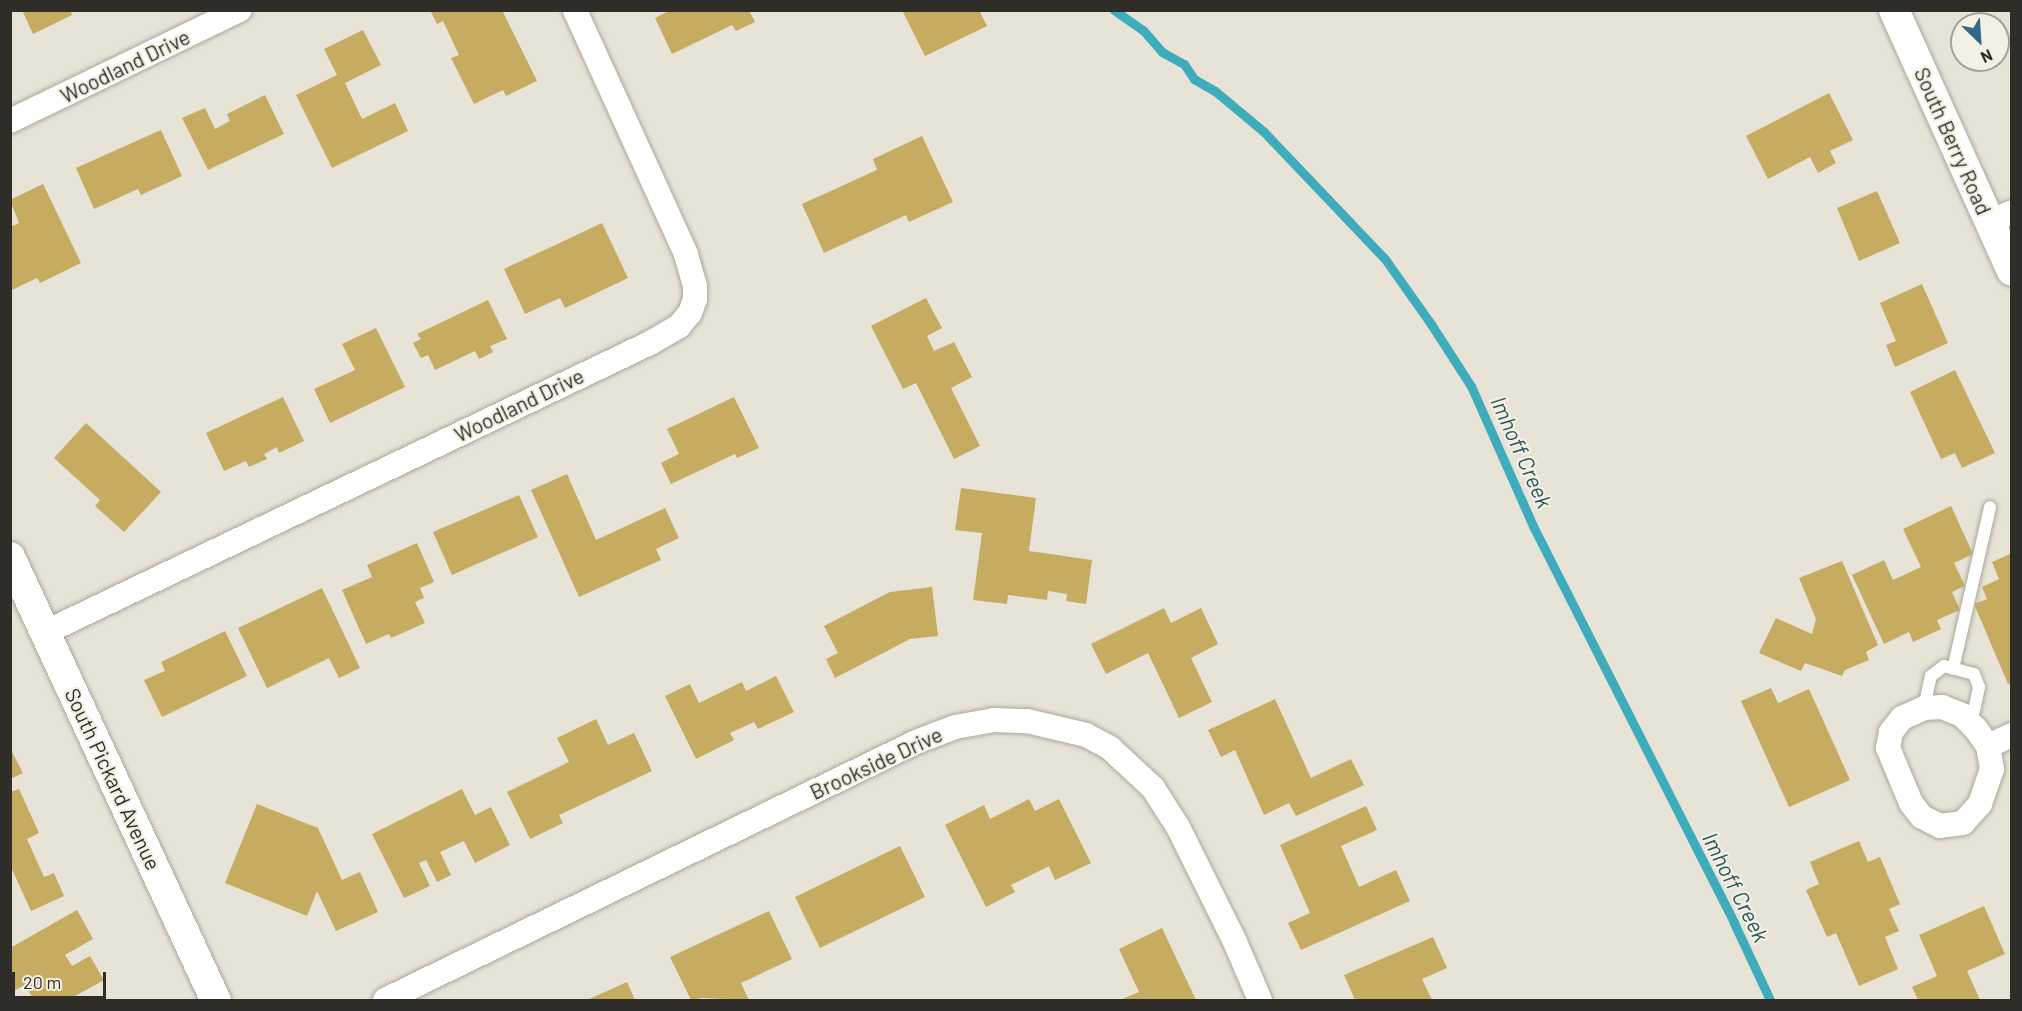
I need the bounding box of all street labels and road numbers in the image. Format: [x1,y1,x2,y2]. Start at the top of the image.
street label: Woodland Drive [56,24,194,108]
street label: South Berry Road [1909,63,1997,219]
street label: Woodland Drive [450,363,588,447]
street label: South Pickard Avenue [60,684,166,874]
street label: Brookside Drive [806,721,946,805]

